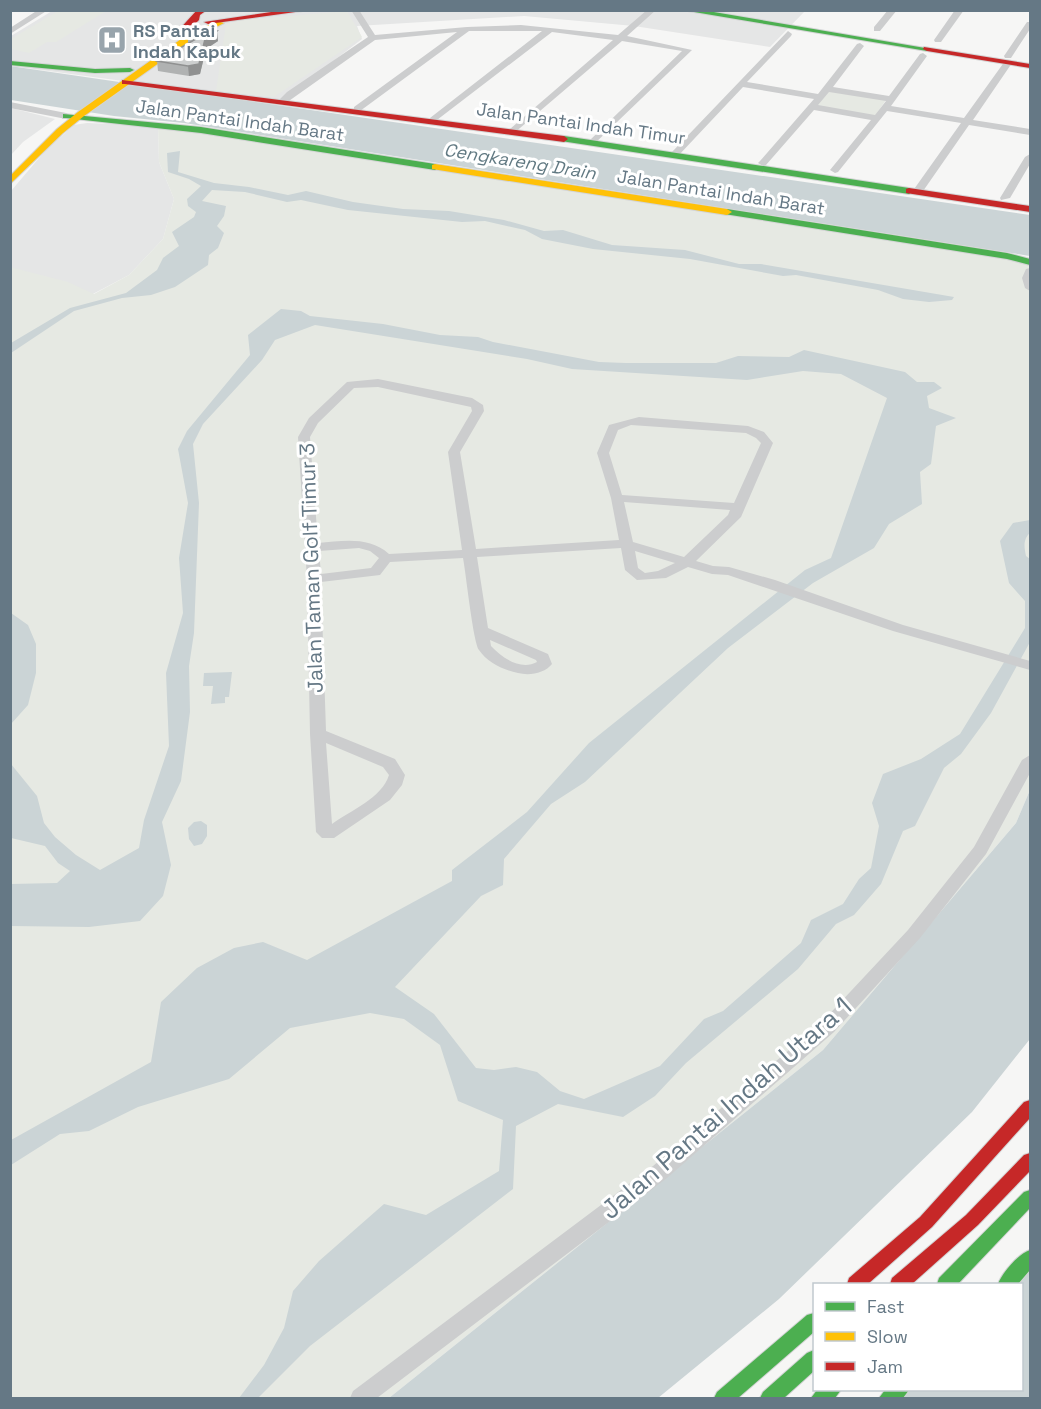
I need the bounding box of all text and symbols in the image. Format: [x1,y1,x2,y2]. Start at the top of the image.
place label: RS Pantai Indah Kapuk [133,19,241,63]
hospital icon: RS Pantai Indah Kapuk [96,24,128,56]
street label: Jalan Pantai Indah Barat [134,94,346,146]
street label: Jalan Pantai Indah Timur [475,97,687,149]
water label: Cengkareng Drain [443,138,598,184]
street label: Jalan Pantai Indah Barat [615,164,827,220]
street label: Jalan Taman Golf Timur 3 [293,443,329,693]
street label: Jalan Pantai Indah Utara 1 [593,990,859,1226]
legend [813,1283,1023,1391]
text: Fast [867,1295,904,1318]
text: Slow [867,1325,908,1348]
text: Jam [867,1355,903,1378]

